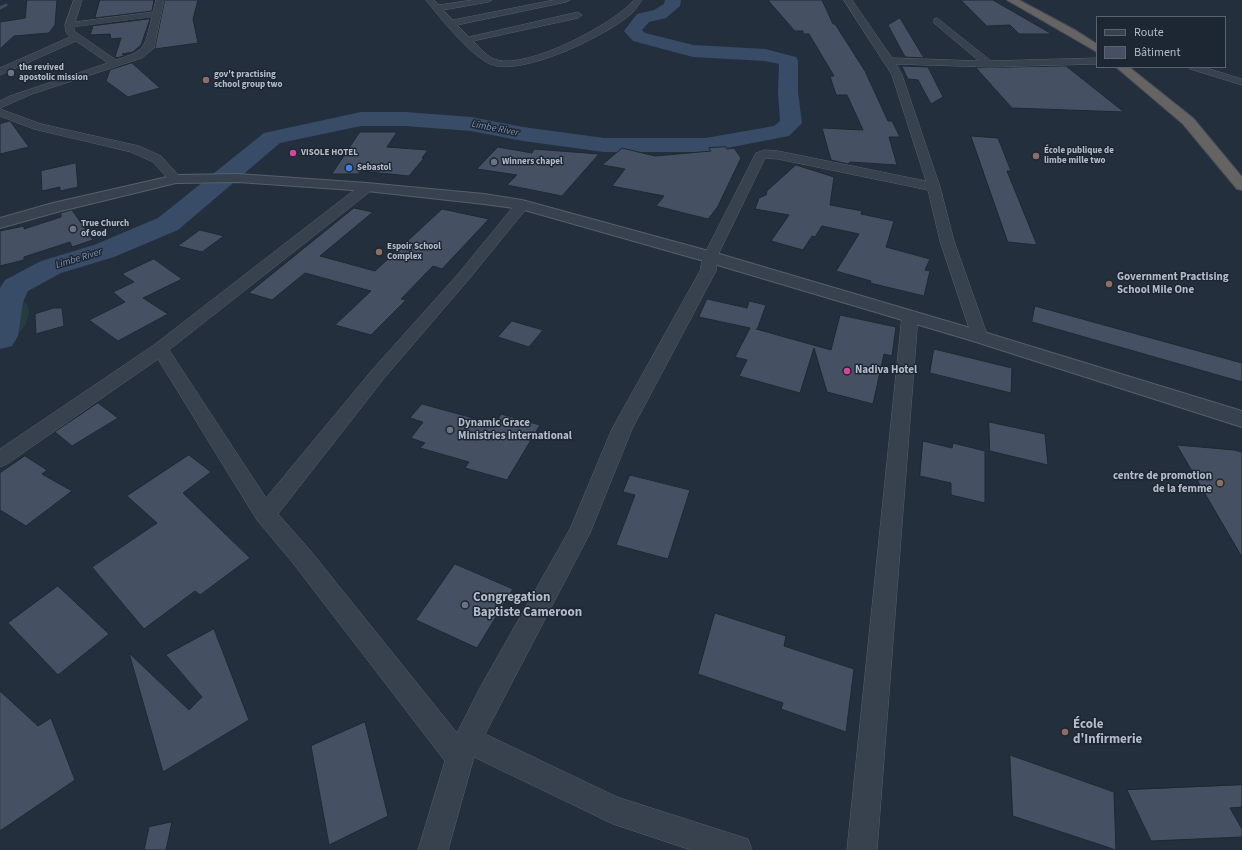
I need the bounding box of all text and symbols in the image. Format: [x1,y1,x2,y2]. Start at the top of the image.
legend [1096,16,1226,68]
text: Route [1134,24,1164,41]
text: Bâtiment [1134,44,1180,61]
place label: the revived apostolic mission [19,63,88,84]
marker: the revived apostolic mission [6,68,16,78]
place label: gov't practising school group two [214,70,282,91]
marker: gov't practising school group two [201,75,211,85]
water label: Limbe River [470,119,520,139]
place label: École publique de limbe mille two [1044,146,1114,167]
marker: VISOLE HOTEL [288,148,298,158]
place label: VISOLE HOTEL [301,148,358,158]
marker: École publique de limbe mille two [1031,151,1041,161]
marker: Winners chapel [489,157,499,167]
place label: Winners chapel [502,157,563,167]
marker: Sebastol [344,163,354,173]
place label: Sebastol [357,163,391,173]
place label: True Church of God [81,219,129,240]
marker: True Church of God [68,224,78,234]
place label: Espoir School Complex [387,242,441,263]
water label: Limbe River [54,246,104,272]
marker: Espoir School Complex [374,247,384,257]
place label: Government Practising School Mile One [1117,271,1229,297]
marker: Government Practising School Mile One [1104,279,1114,289]
place label: Nadiva Hotel [855,364,917,378]
marker: Nadiva Hotel [842,366,852,376]
place label: Dynamic Grace Ministries International [458,417,572,443]
marker: Dynamic Grace Ministries International [445,425,455,435]
place label: centre de promotion de la femme [1113,470,1212,496]
marker: centre de promotion de la femme [1215,478,1225,488]
place label: Congregation Baptiste Cameroon [473,590,582,621]
marker: Congregation Baptiste Cameroon [460,600,470,610]
place label: École d'Infirmerie [1073,717,1142,748]
marker: École d'Infirmerie [1060,727,1070,737]

